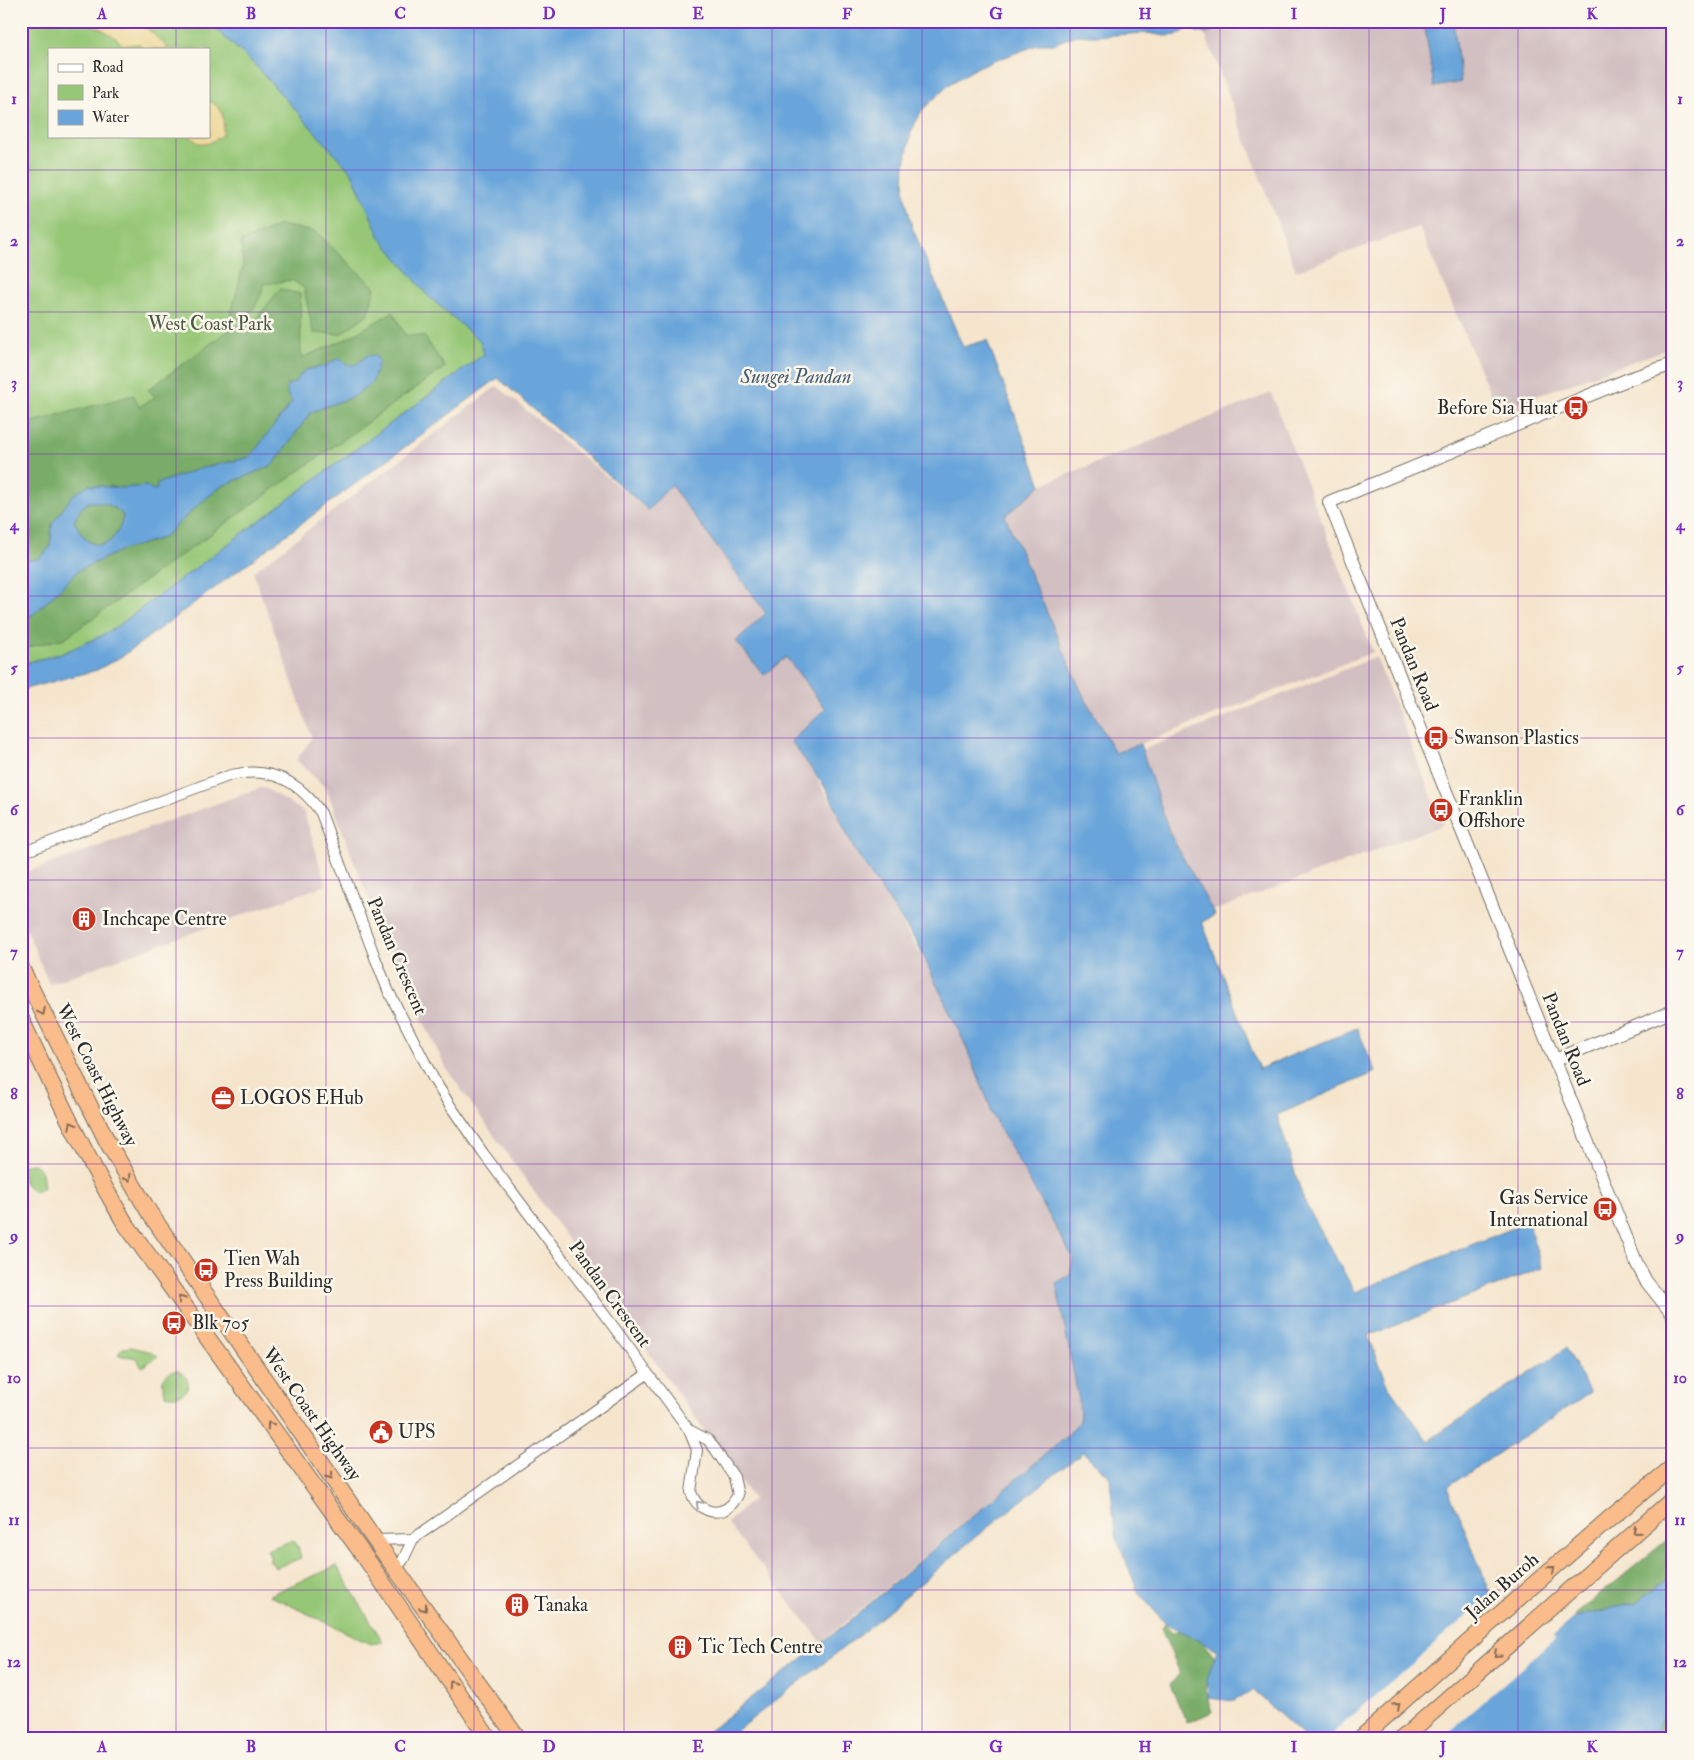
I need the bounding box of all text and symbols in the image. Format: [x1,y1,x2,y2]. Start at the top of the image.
text: A [96,4,108,24]
text: B [246,4,256,24]
text: C [394,4,406,24]
text: D [542,4,556,24]
text: E [692,4,704,24]
text: F [842,4,852,24]
text: G [989,4,1003,24]
text: H [1138,4,1152,24]
text: I [1291,4,1298,24]
text: J [1439,4,1447,25]
text: K [1586,4,1598,24]
legend [48,48,210,138]
text: Road [92,58,124,77]
text: Park [92,84,119,103]
text: 1 [11,89,17,109]
text: 1 [1677,89,1683,109]
text: Water [91,108,129,127]
text: 2 [10,231,18,251]
text: 2 [1676,231,1684,251]
park label: West Coast Park [147,312,272,336]
water label: Sungei Pandan [740,364,851,389]
text: 3 [11,373,17,393]
text: 3 [1677,373,1683,393]
bus stop icon: Before Sia Huat [1563,395,1589,421]
place label: Before Sia Huat [1437,396,1558,420]
text: 4 [9,515,20,535]
text: 4 [1675,515,1686,535]
street label: Pandan Road [1384,614,1444,715]
text: 5 [10,658,18,678]
text: 5 [1676,658,1684,678]
bus stop icon: Swanson Plastics [1423,725,1449,751]
place label: Swanson Plastics [1454,726,1579,750]
place label: Franklin Offshore [1458,787,1525,833]
bus stop icon: Franklin Offshore [1428,797,1454,823]
text: 6 [10,800,20,820]
text: 6 [1676,800,1686,820]
street label: Pandan Crescent [361,893,433,1019]
building icon: Inchcape Centre [71,906,97,932]
place label: Inchcape Centre [102,907,227,932]
text: 7 [10,942,18,962]
text: 7 [1676,942,1684,962]
street label: Pandan Road [1536,989,1596,1090]
street label: West Coast Highway [50,999,144,1151]
one-way arrow [36,1007,46,1016]
text: 8 [10,1084,18,1104]
text: 8 [1676,1084,1684,1104]
office icon: LOGOS EHub [210,1085,236,1111]
place label: LOGOS EHub [240,1086,363,1110]
one-way arrow [68,1121,78,1130]
one-way arrow [121,1173,131,1182]
place label: Gas Service International [1489,1186,1588,1232]
bus stop icon: Gas Service International [1592,1196,1618,1222]
text: 9 [8,1226,18,1246]
text: 9 [1674,1226,1684,1246]
street label: Pandan Crescent [563,1236,657,1352]
place label: Tien Wah Press Building [224,1247,333,1293]
bus stop icon: Tien Wah Press Building [193,1257,219,1283]
one-way arrow [178,1295,187,1305]
bus stop icon: Blk 705 [161,1310,187,1336]
place label: Blk 705 [192,1311,250,1335]
street label: West Coast Highway [257,1342,367,1486]
text: 10 [7,1368,21,1388]
text: 10 [1673,1368,1687,1388]
public building icon: UPS [368,1419,394,1445]
place label: UPS [398,1420,436,1444]
one-way arrow [267,1422,276,1431]
one-way arrow [324,1470,333,1479]
one-way arrow [696,1501,705,1510]
text: 11 [8,1510,20,1530]
text: 11 [1674,1510,1686,1530]
one-way arrow [1633,1525,1642,1534]
street label: Jalan Buroh [1459,1547,1544,1625]
one-way arrow [1546,1566,1555,1575]
building icon: Tanaka [504,1592,530,1618]
place label: Tanaka [534,1593,588,1617]
one-way arrow [418,1602,427,1612]
building icon: Tic Tech Centre [667,1634,693,1660]
place label: Tic Tech Centre [698,1635,822,1659]
one-way arrow [1494,1648,1503,1657]
text: 12 [7,1652,21,1672]
text: 12 [1673,1652,1687,1672]
one-way arrow [449,1680,458,1690]
one-way arrow [1391,1703,1400,1712]
text: A [96,1737,108,1757]
text: B [246,1737,256,1757]
text: C [394,1737,406,1757]
text: D [542,1737,556,1757]
text: E [692,1737,704,1757]
text: F [842,1737,852,1757]
text: G [989,1737,1003,1757]
text: H [1138,1737,1152,1757]
text: I [1291,1737,1298,1757]
text: J [1439,1737,1447,1758]
text: K [1586,1737,1598,1757]

